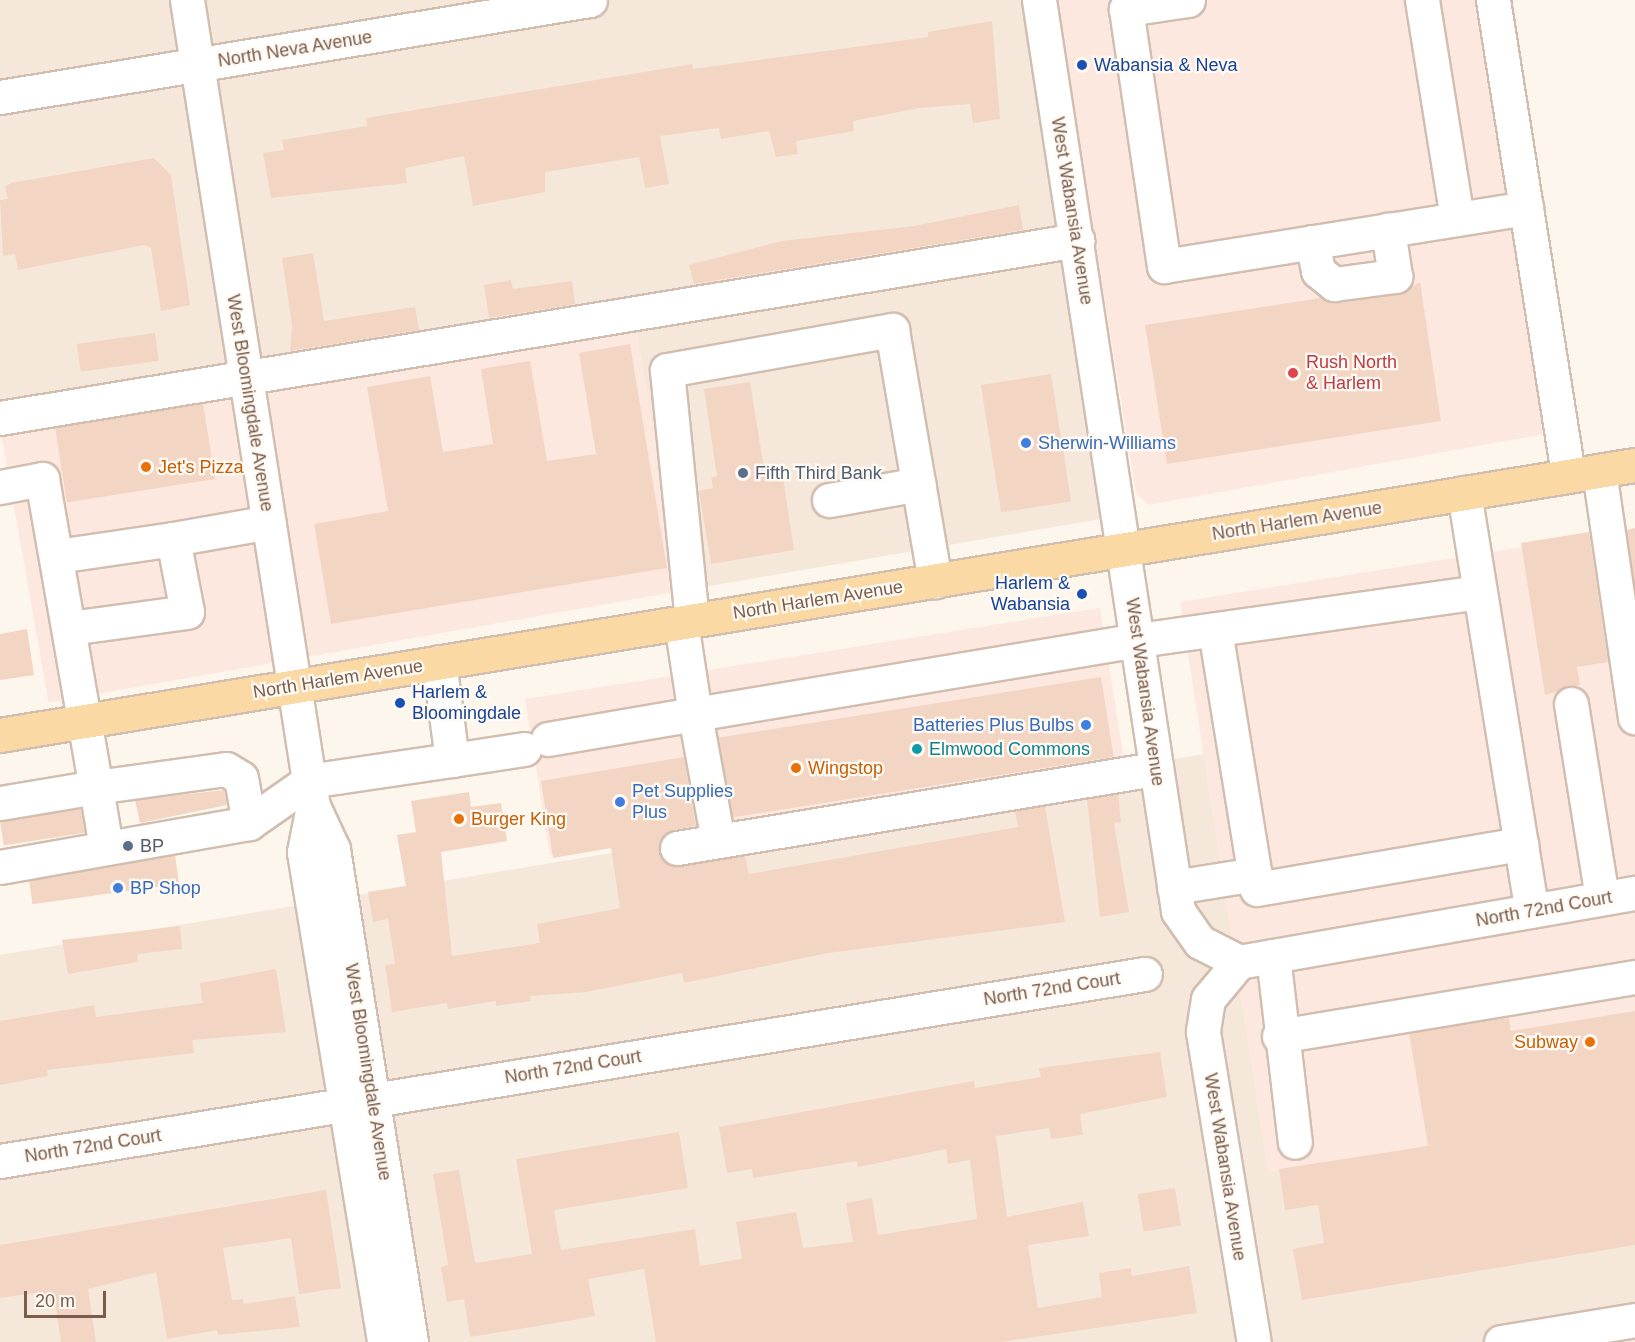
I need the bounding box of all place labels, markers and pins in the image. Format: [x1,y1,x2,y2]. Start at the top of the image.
place label: Wabansia & Neva [1094,54,1237,76]
marker: Wabansia & Neva [1075,58,1089,72]
place label: Rush North & Harlem [1306,352,1397,394]
marker: Rush North & Harlem [1284,364,1302,382]
place label: Sherwin-Williams [1038,432,1176,454]
marker: Sherwin-Williams [1019,436,1033,450]
place label: Jet's Pizza [158,456,243,478]
marker: Jet's Pizza [139,460,153,474]
place label: Fifth Third Bank [755,462,882,484]
marker: Fifth Third Bank [736,466,750,480]
place label: Harlem & Wabansia [991,573,1070,616]
marker: Harlem & Wabansia [1075,587,1089,601]
place label: Harlem & Bloomingdale [412,682,521,724]
marker: Harlem & Bloomingdale [393,696,407,710]
place label: Batteries Plus Bulbs [913,714,1074,736]
marker: Batteries Plus Bulbs [1079,718,1093,732]
place label: Elmwood Commons [929,738,1090,760]
marker: Elmwood Commons [910,742,924,756]
place label: Wingstop [808,757,883,779]
marker: Wingstop [789,761,803,775]
place label: Pet Supplies Plus [632,781,733,824]
marker: Pet Supplies Plus [613,795,627,809]
place label: Burger King [471,808,566,830]
marker: Burger King [452,812,466,826]
place label: BP [140,835,164,857]
marker: BP [121,839,135,853]
place label: BP Shop [130,877,201,899]
marker: BP Shop [111,881,125,895]
place label: Subway [1514,1031,1578,1053]
marker: Subway [1583,1035,1597,1049]

